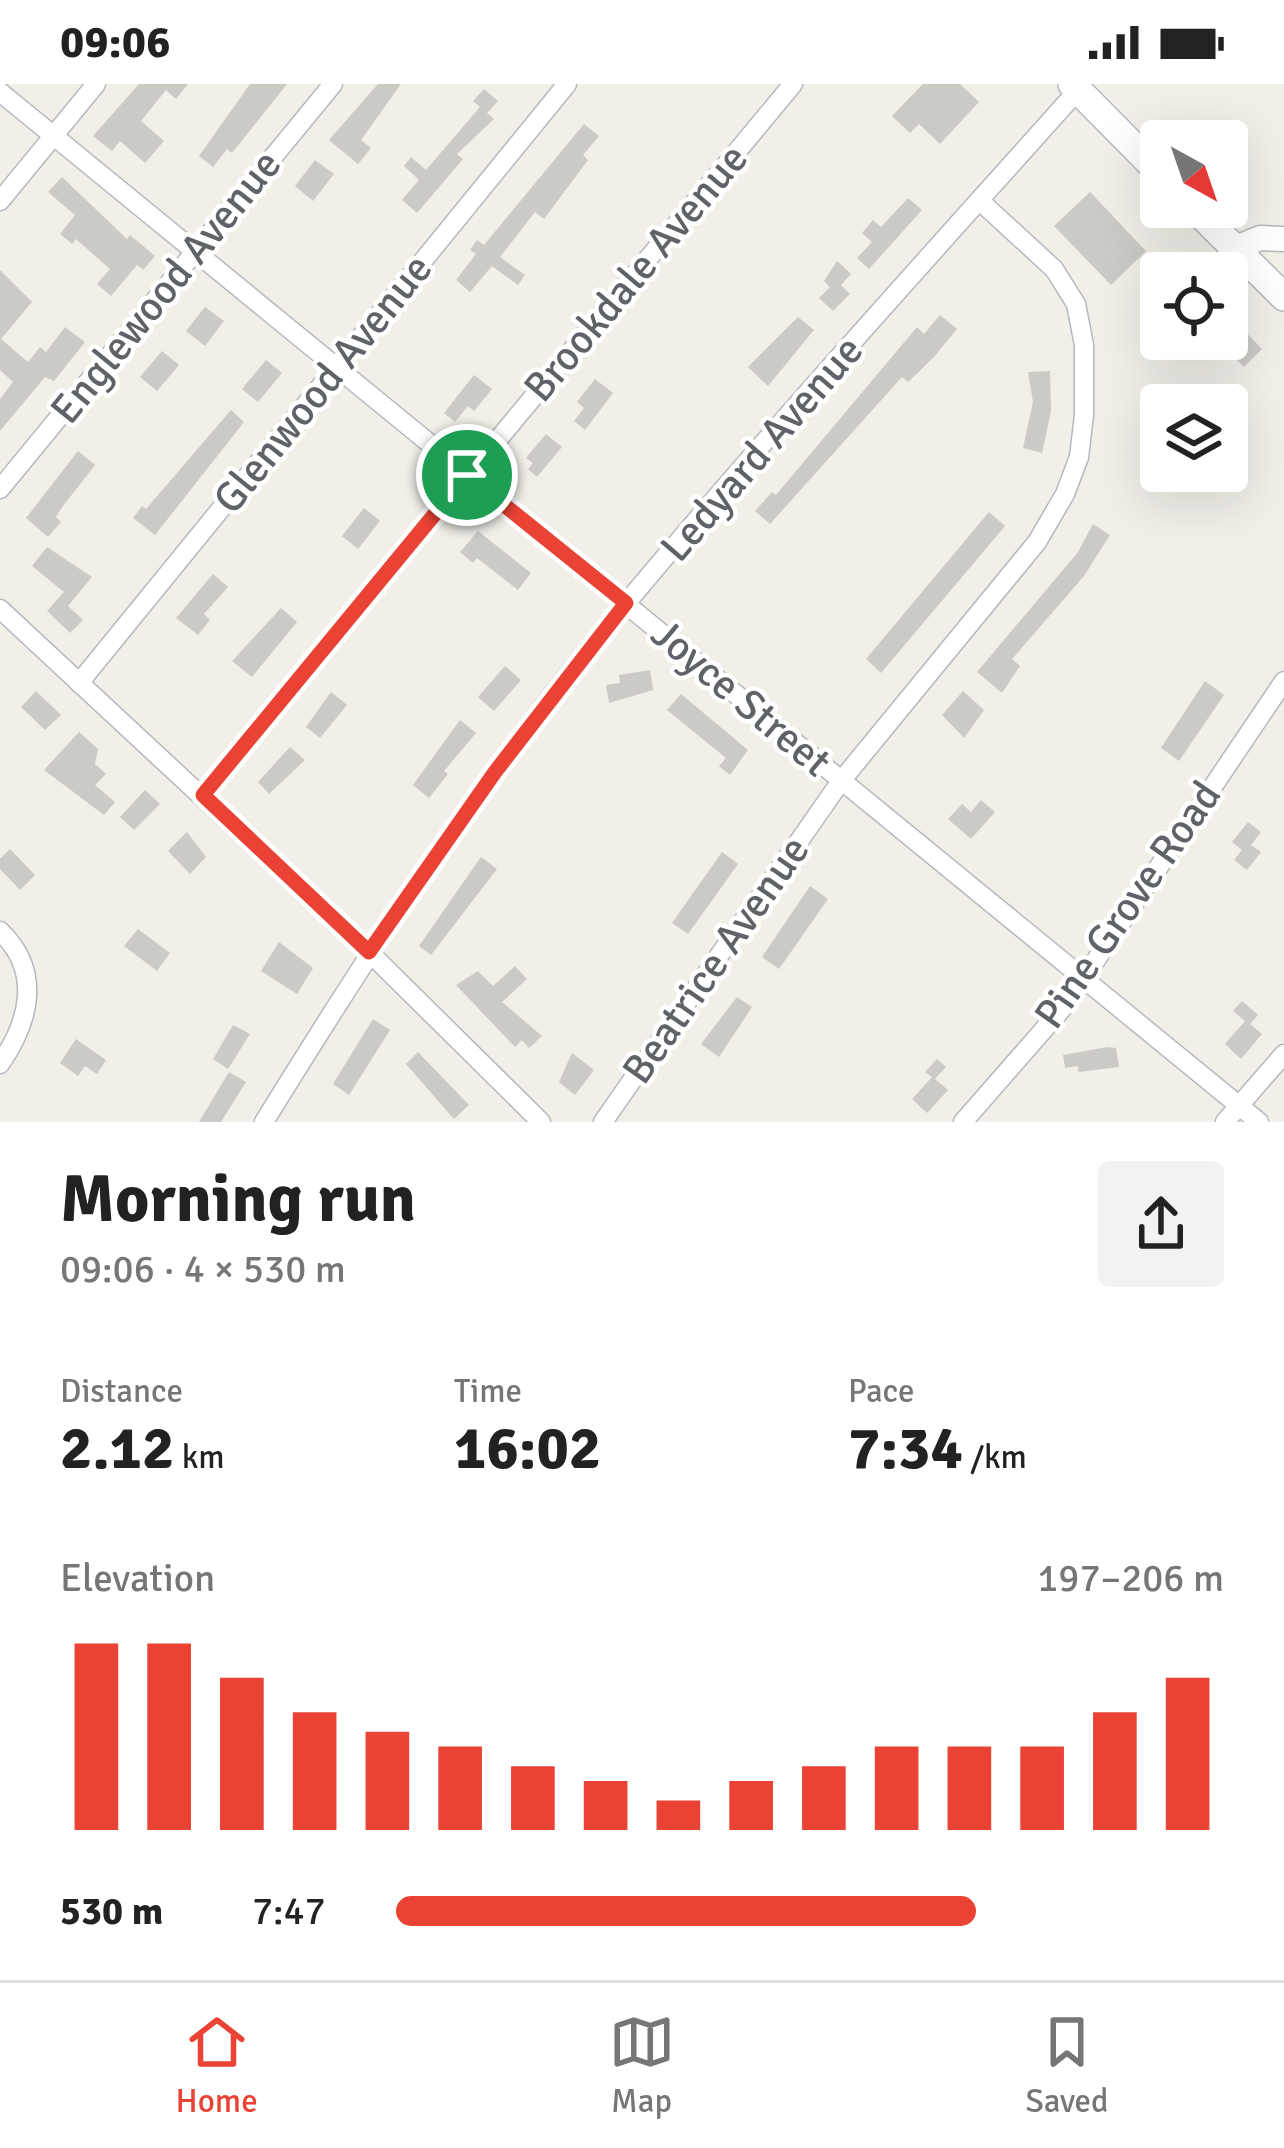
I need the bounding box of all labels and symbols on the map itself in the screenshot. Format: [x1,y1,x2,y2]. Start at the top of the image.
north arrow [1140,120,1248,228]
street label: Brookdale Avenue [513,134,759,412]
street label: Englewood Avenue [40,140,292,434]
street label: Glenwood Avenue [203,244,443,524]
street label: Ledyard Avenue [650,326,874,572]
pin [416,424,518,526]
street label: Joyce Street [641,608,841,788]
street label: Pine Grove Road [1024,772,1232,1038]
street label: Beatrice Avenue [612,826,820,1094]

